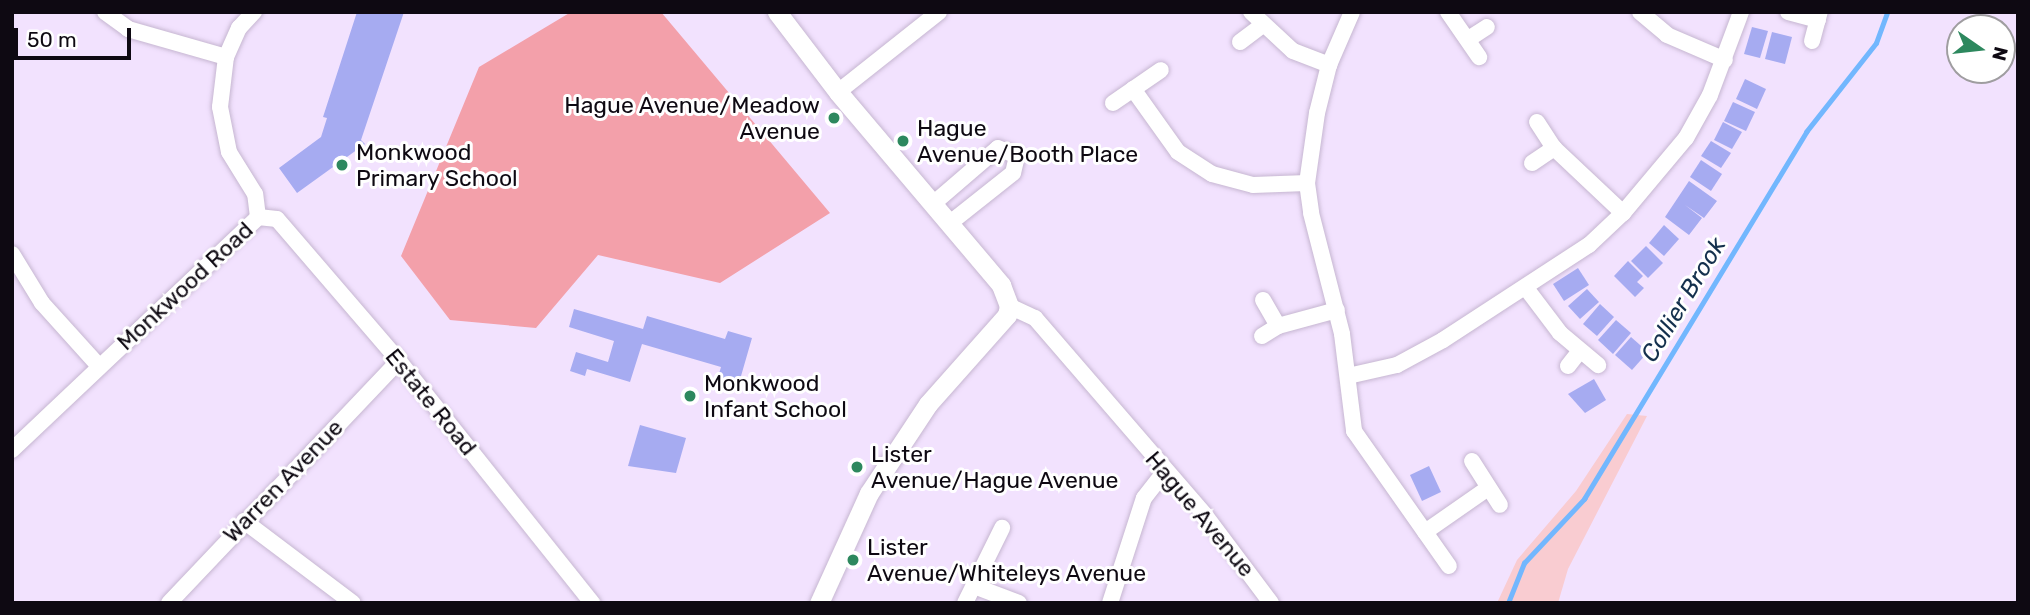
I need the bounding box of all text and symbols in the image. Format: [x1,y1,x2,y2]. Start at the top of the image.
scale bar [18,14,135,58]
north arrow [1946,14,2016,84]
text: 50 m [27,27,77,52]
text: N [1987,44,2013,63]
place label: Hague Avenue/Meadow Avenue [564,91,820,145]
marker: Hague Avenue/Meadow Avenue [826,110,842,126]
place label: Hague Avenue/Booth Place [917,114,1138,168]
marker: Hague Avenue/Booth Place [895,133,911,149]
place label: Monkwood Primary School [356,138,518,192]
marker: Monkwood Primary School [334,157,350,173]
street label: Monkwood Road [111,216,259,356]
water label: Collier Brook [1635,232,1733,368]
street label: Estate Road [380,343,482,461]
place label: Monkwood Infant School [704,369,847,423]
marker: Monkwood Infant School [682,388,698,404]
street label: Warren Avenue [217,414,349,548]
place label: Lister Avenue/Hague Avenue [871,440,1119,494]
street label: Hague Avenue [1139,445,1261,583]
marker: Lister Avenue/Hague Avenue [849,459,865,475]
place label: Lister Avenue/Whiteleys Avenue [867,533,1147,587]
marker: Lister Avenue/Whiteleys Avenue [845,552,861,568]

